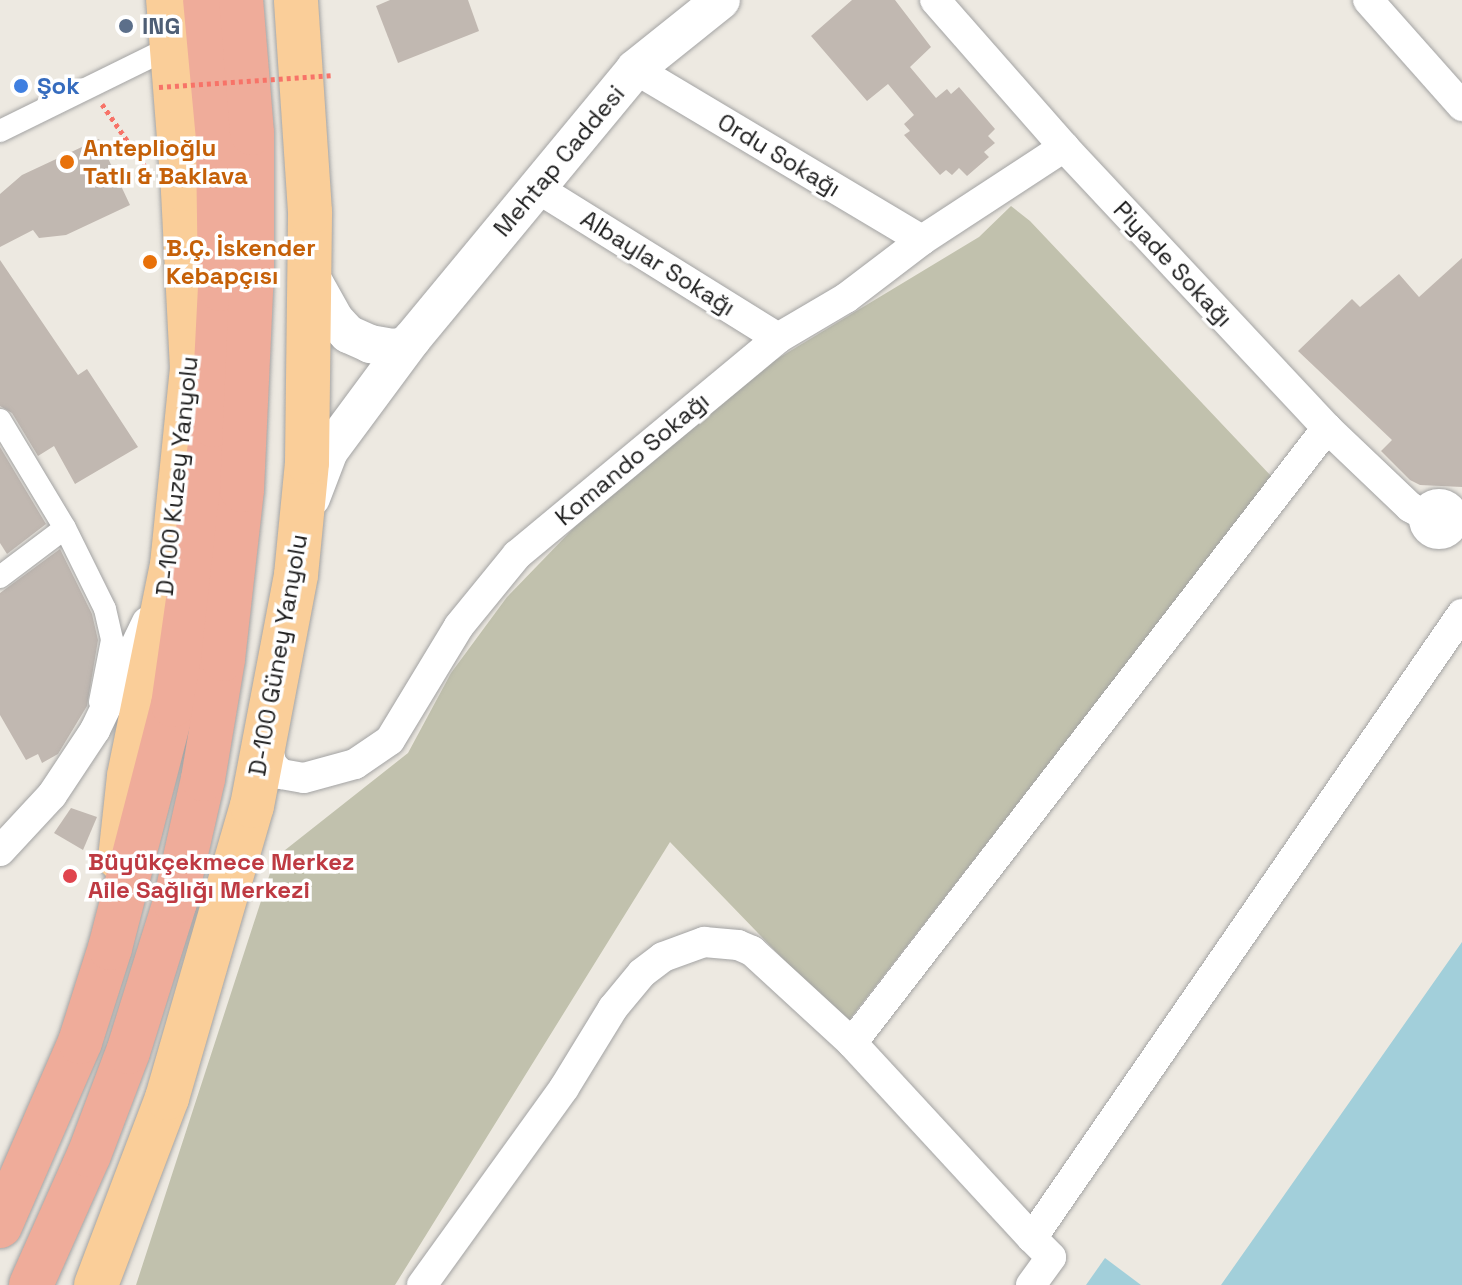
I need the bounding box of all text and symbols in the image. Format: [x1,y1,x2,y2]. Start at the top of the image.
place label: ING [142,12,180,40]
marker: ING [117,17,135,35]
place label: Şok [37,72,80,100]
marker: Şok [12,77,30,95]
street label: Mehtap Caddesi [487,80,631,242]
street label: Ordu Sokağı [712,107,846,203]
place label: Anteplioğlu Tatlı & Baklava [83,134,248,190]
marker: Anteplioğlu Tatlı & Baklava [58,153,76,171]
street label: Piyade Sokağı [1107,195,1239,333]
street label: Albaylar Sokağı [576,204,740,322]
place label: B.Ç. İskender Kebapçısı [166,234,316,290]
marker: B.Ç. İskender Kebapçısı [141,253,159,271]
street label: D-100 Kuzey Yanyolu [150,355,204,597]
street label: Komando Sokağı [549,386,715,532]
street label: D-100 Güney Yanyolu [243,532,313,778]
place label: Büyükçekmece Merkez Aile Sağlığı Merkezi [88,848,354,904]
marker: Büyükçekmece Merkez Aile Sağlığı Merkezi [59,865,81,887]

